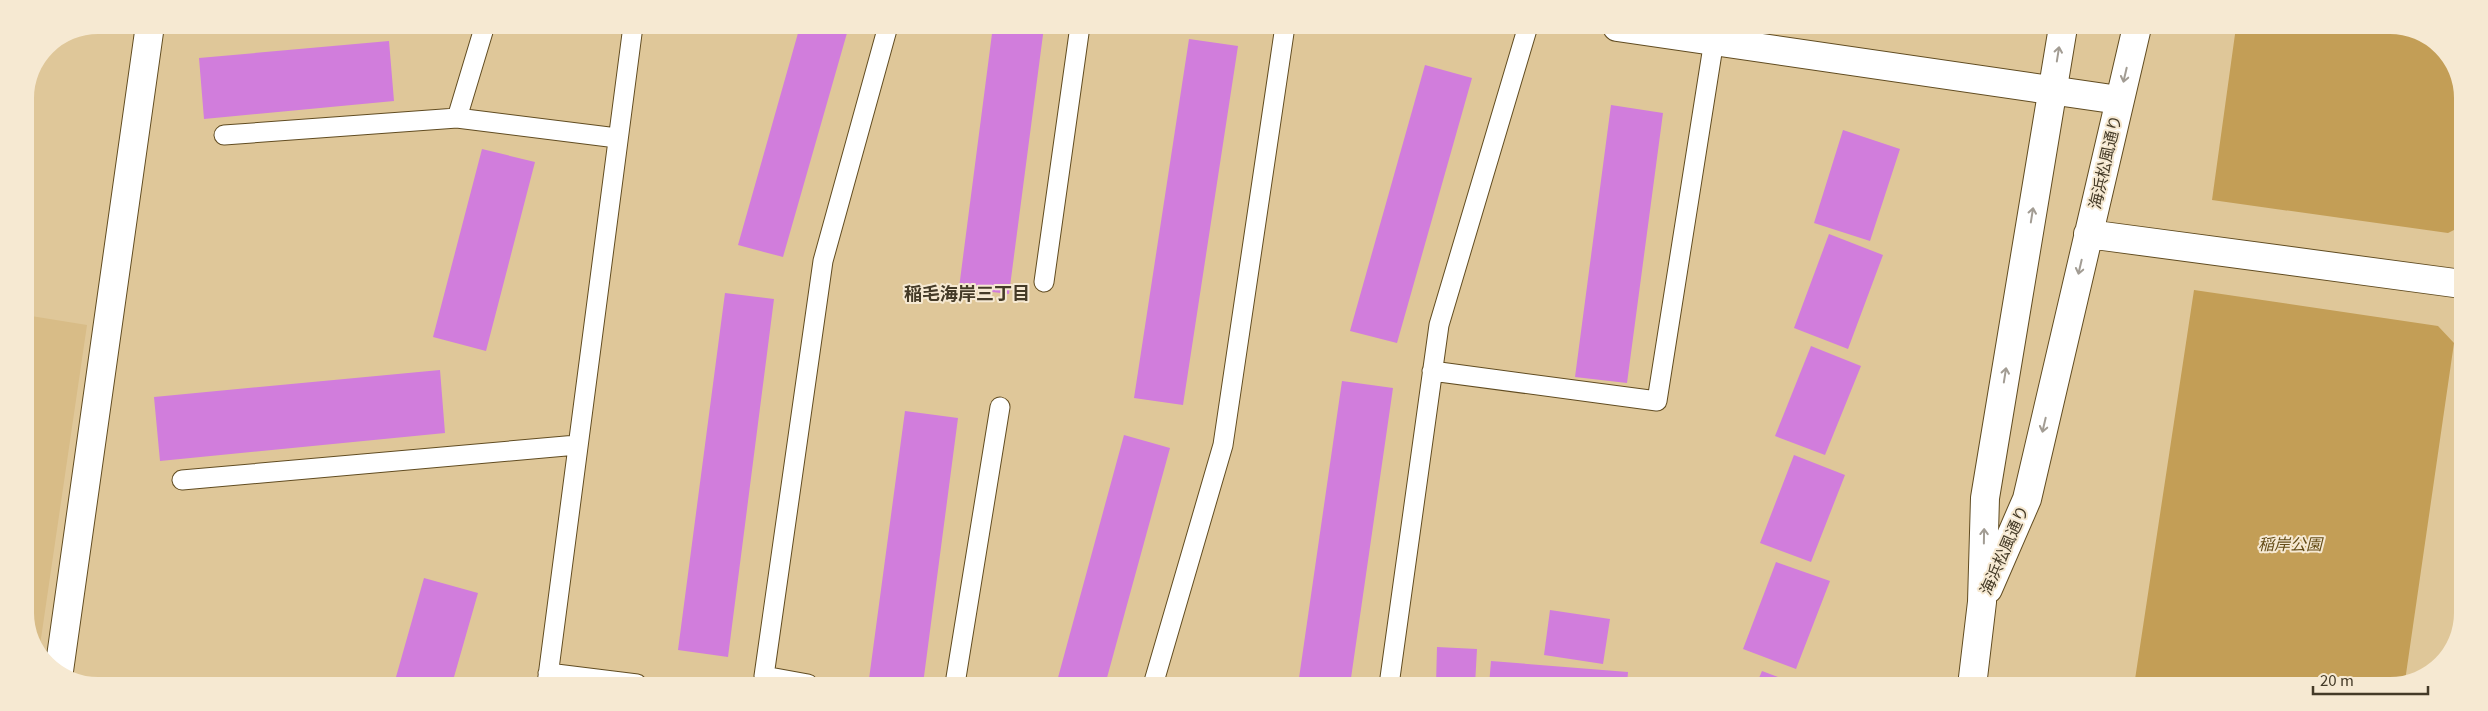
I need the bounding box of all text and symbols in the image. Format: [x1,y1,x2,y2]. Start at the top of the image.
one-way arrow [2053,47,2063,63]
one-way arrow [2120,66,2130,82]
street label: 海浜松風通り [2082,112,2127,211]
one-way arrow [2027,207,2037,223]
one-way arrow [2075,258,2084,274]
district label: 稲毛海岸三丁目 [904,279,1030,305]
one-way arrow [2000,367,2010,383]
one-way arrow [2039,417,2048,433]
street label: 海浜松風通り [1973,501,2034,598]
one-way arrow [1979,528,1989,544]
park label: 稲岸公園 [2258,531,2324,555]
scale bar [2313,664,2428,696]
text: 20 m [2320,669,2354,690]

